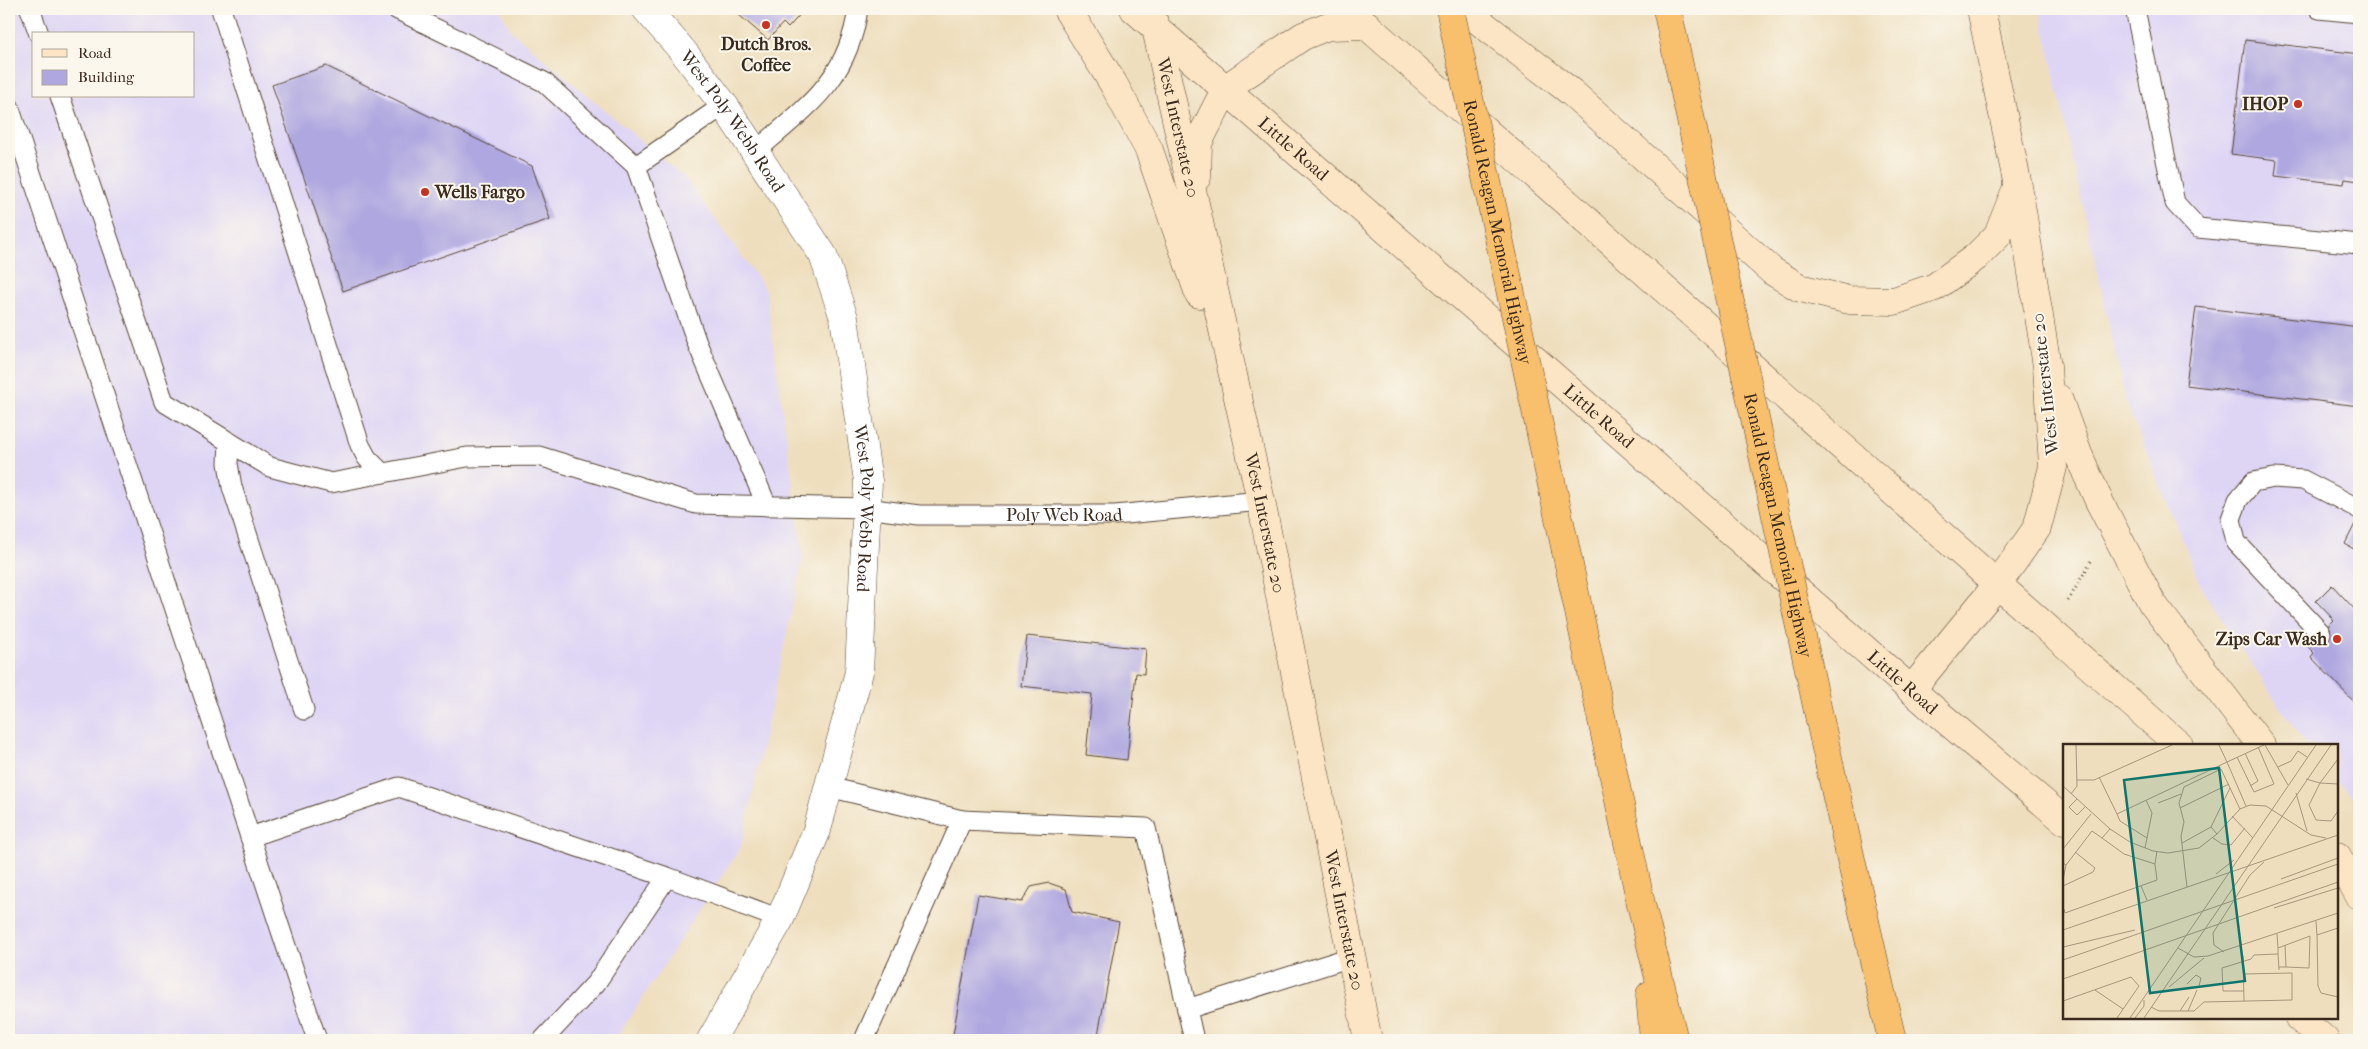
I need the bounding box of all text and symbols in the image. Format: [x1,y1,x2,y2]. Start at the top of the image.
marker: Dutch Bros. Coffee [760,19,772,31]
legend [32,32,195,98]
place label: Dutch Bros. Coffee [721,34,812,76]
text: Road [78,44,112,62]
street label: West Poly Webb Road [675,46,789,197]
street label: West Interstate 20 [1152,55,1203,199]
text: Building [78,68,135,86]
place label: IHOP [2242,94,2288,115]
street label: Ronald Reagan Memorial Highway [1459,98,1536,368]
marker: IHOP [2292,98,2304,110]
street label: Little Road [1254,113,1333,186]
place label: Wells Fargo [434,182,525,203]
marker: Wells Fargo [419,186,431,198]
street label: West Interstate 20 [2028,312,2063,457]
street label: Little Road [1559,380,1638,453]
street label: Ronald Reagan Memorial Highway [1739,391,1817,661]
street label: West Poly Webb Road [849,422,878,593]
street label: West Interstate 20 [1239,450,1289,595]
street label: Poly Web Road [1006,504,1124,526]
place label: Zips Car Wash [2216,629,2328,650]
marker: Zips Car Wash [2331,633,2343,645]
street label: Little Road [1863,646,1942,719]
inset map [2063,744,2338,1019]
street label: West Interstate 20 [1319,847,1368,992]

